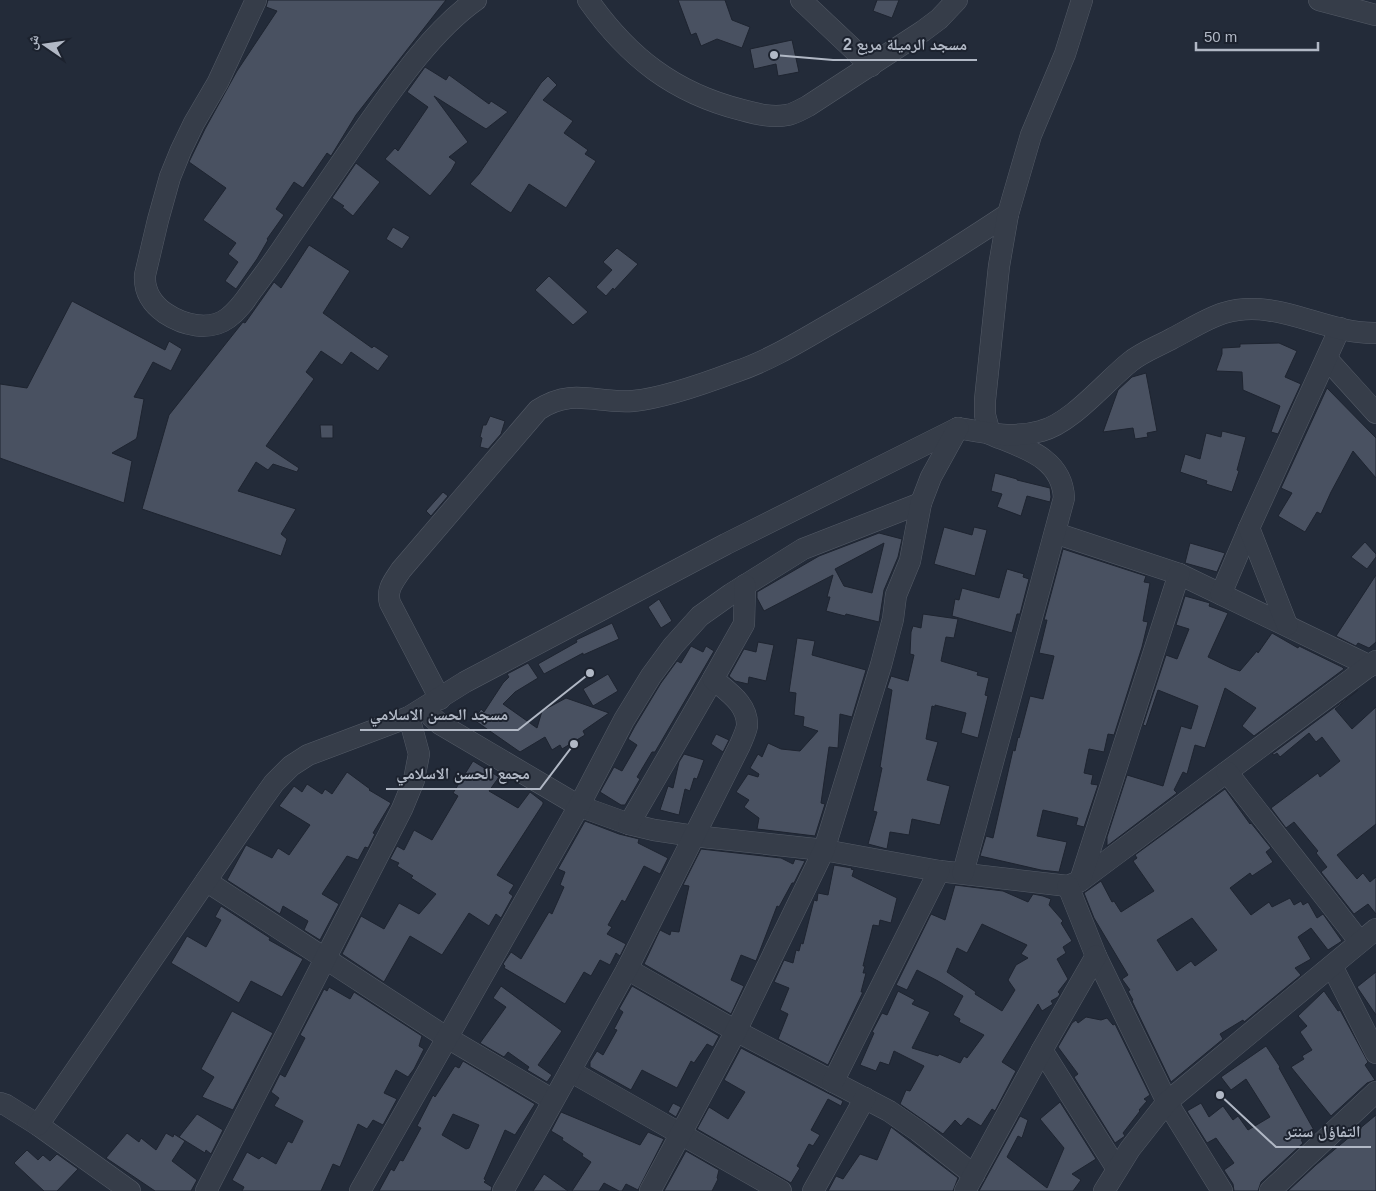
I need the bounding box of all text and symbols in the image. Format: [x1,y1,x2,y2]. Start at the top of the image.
north arrow [20,20,70,70]
scale bar [1196,20,1318,52]
text: 50 m [1204,28,1237,45]
callout: مسجد الرميلة مربع 2 [833,29,977,60]
text: ش [23,33,43,51]
text: مسجد الرميلة مربع 2 [843,36,967,55]
callout: مسجد الحسن الاسلامي [360,699,518,730]
text: مسجد الحسن الاسلامي [370,706,508,727]
callout: مجمع الحسن الاسلامي [386,758,540,789]
text: مجمع الحسن الاسلامي [396,765,530,786]
callout: التفاؤل سنتر [1276,1116,1371,1147]
text: التفاؤل سنتر [1284,1123,1361,1141]

